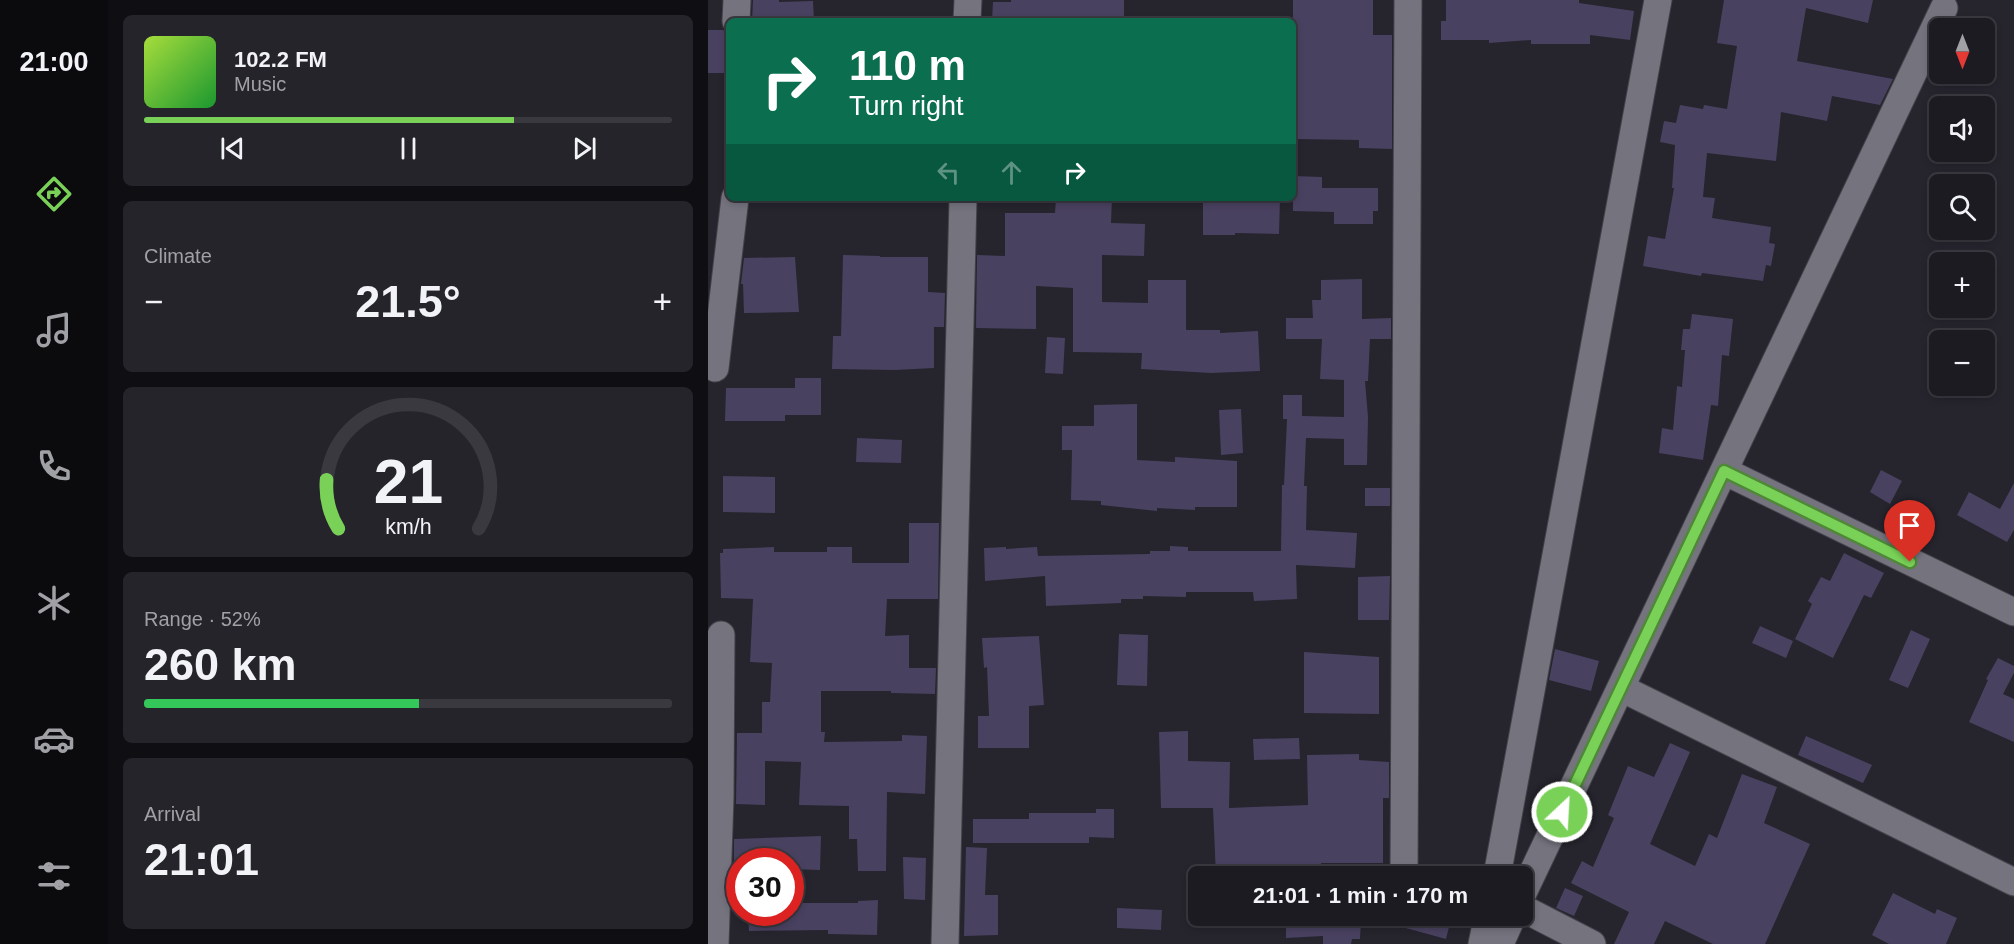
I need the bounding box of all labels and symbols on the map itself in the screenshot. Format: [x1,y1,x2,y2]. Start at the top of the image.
north arrow [1929,18,1995,84]
pin [1884,500,1935,562]
position arrow [1530,780,1594,844]
speed limit sign: 30 [726,848,804,926]

